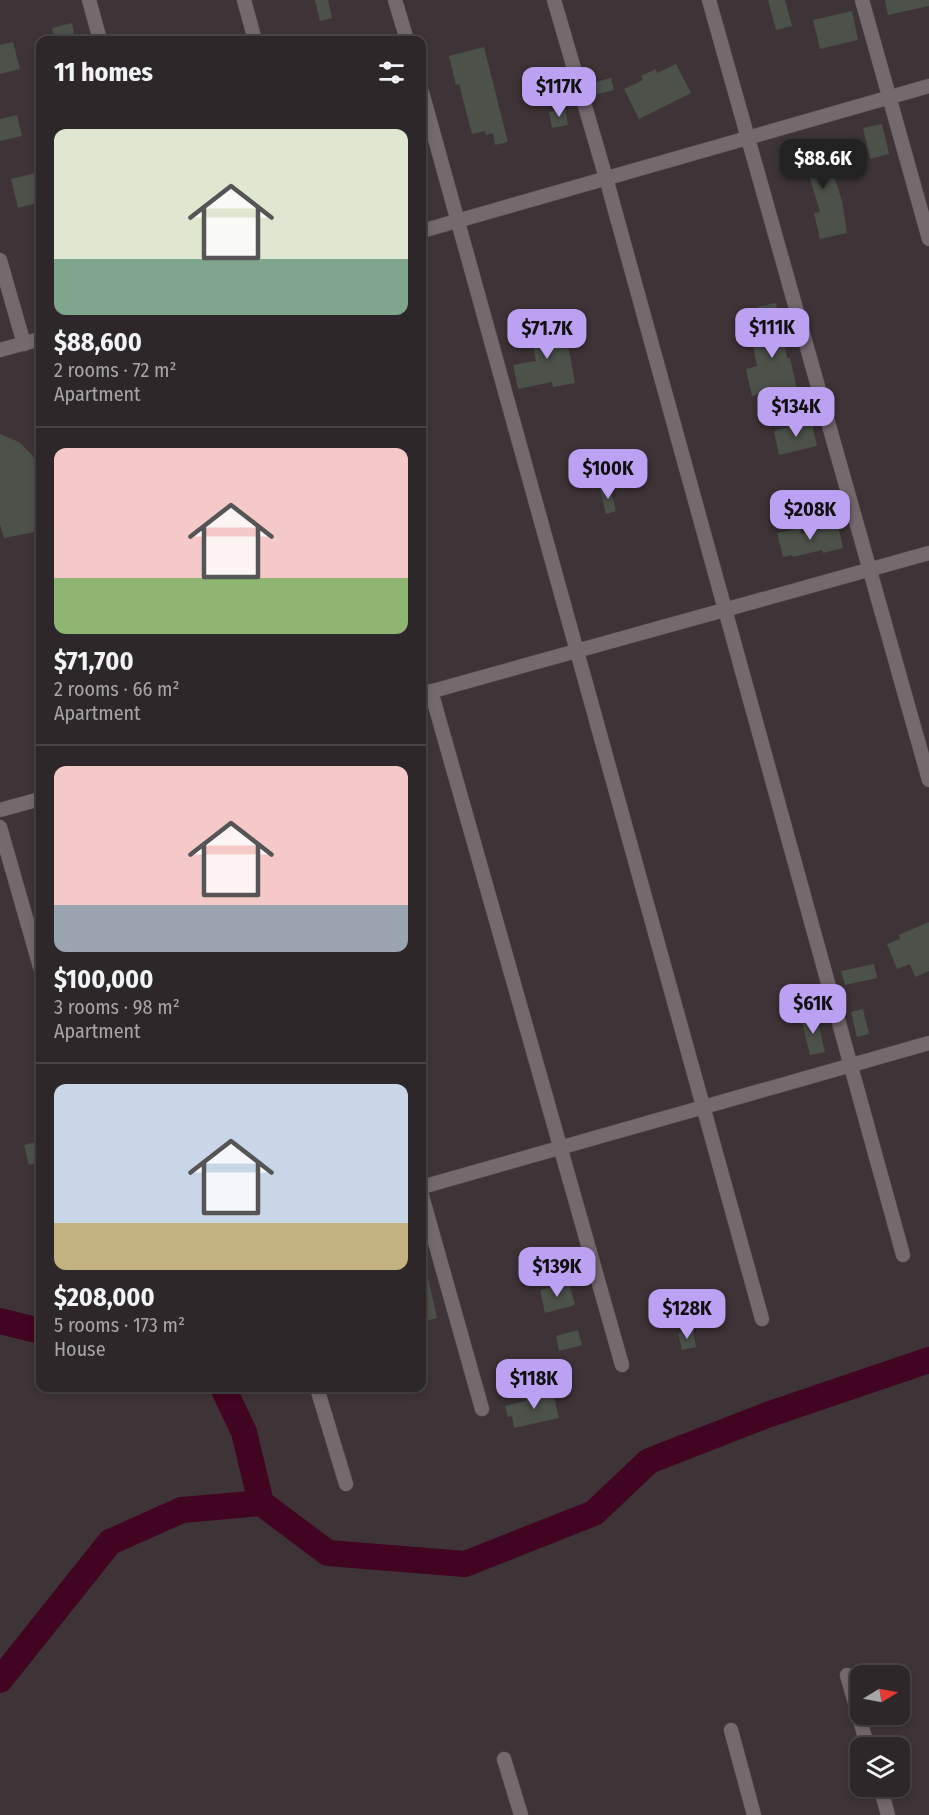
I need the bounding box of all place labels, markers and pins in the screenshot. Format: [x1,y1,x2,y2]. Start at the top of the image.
pin: $117K [517,67,601,118]
pin: $88.6K [774,139,872,190]
pin: $111K [730,308,814,359]
pin: $71.7K [498,309,596,360]
pin: $134K [754,387,838,438]
pin: $100K [566,449,650,500]
pin: $208K [768,490,852,541]
pin: $61K [777,984,849,1035]
pin: $139K [515,1247,599,1298]
pin: $128K [645,1289,729,1340]
pin: $118K [492,1359,576,1410]

